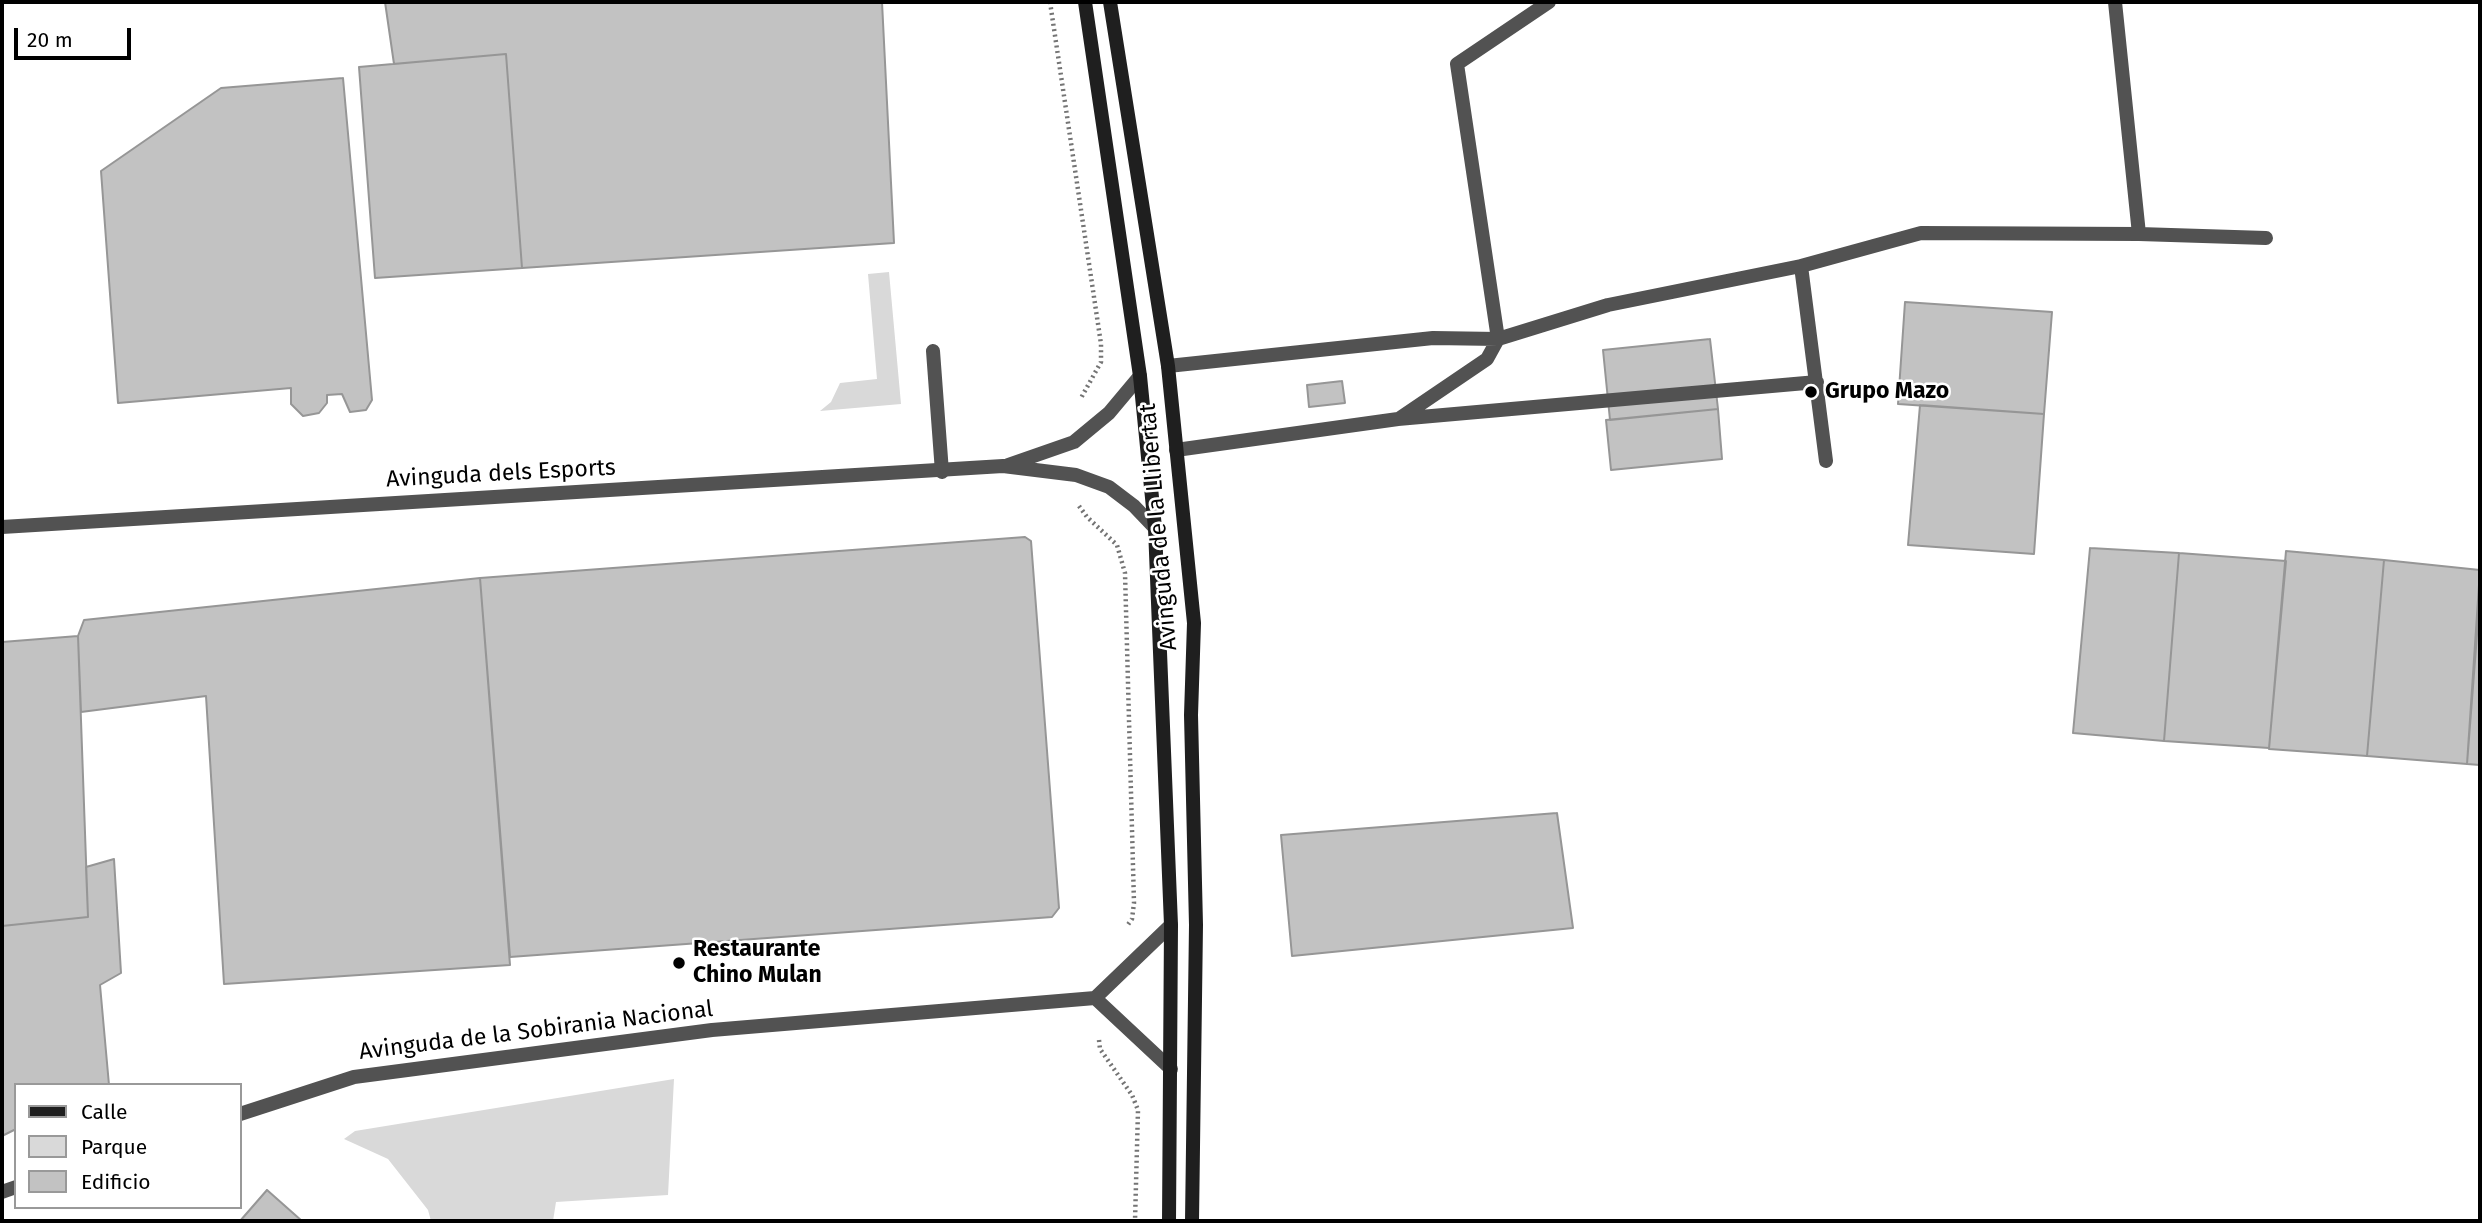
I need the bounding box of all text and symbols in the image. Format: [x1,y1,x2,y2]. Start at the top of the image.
scale bar [18,14,135,58]
text: 20 m [27,27,73,53]
place label: Grupo Mazo [1825,378,1949,406]
marker: Grupo Mazo [1803,384,1819,400]
street label: Avinguda de la Llibertat [1134,402,1184,652]
street label: Avinguda dels Esports [386,454,616,494]
place label: Restaurante Chino Mulan [693,936,822,990]
marker: Restaurante Chino Mulan [671,955,687,971]
street label: Avinguda de la Sobirania Nacional [357,996,715,1066]
legend [14,1083,242,1209]
text: Calle [81,1099,127,1125]
text: Parque [81,1134,147,1160]
text: Edificio [81,1169,151,1195]

